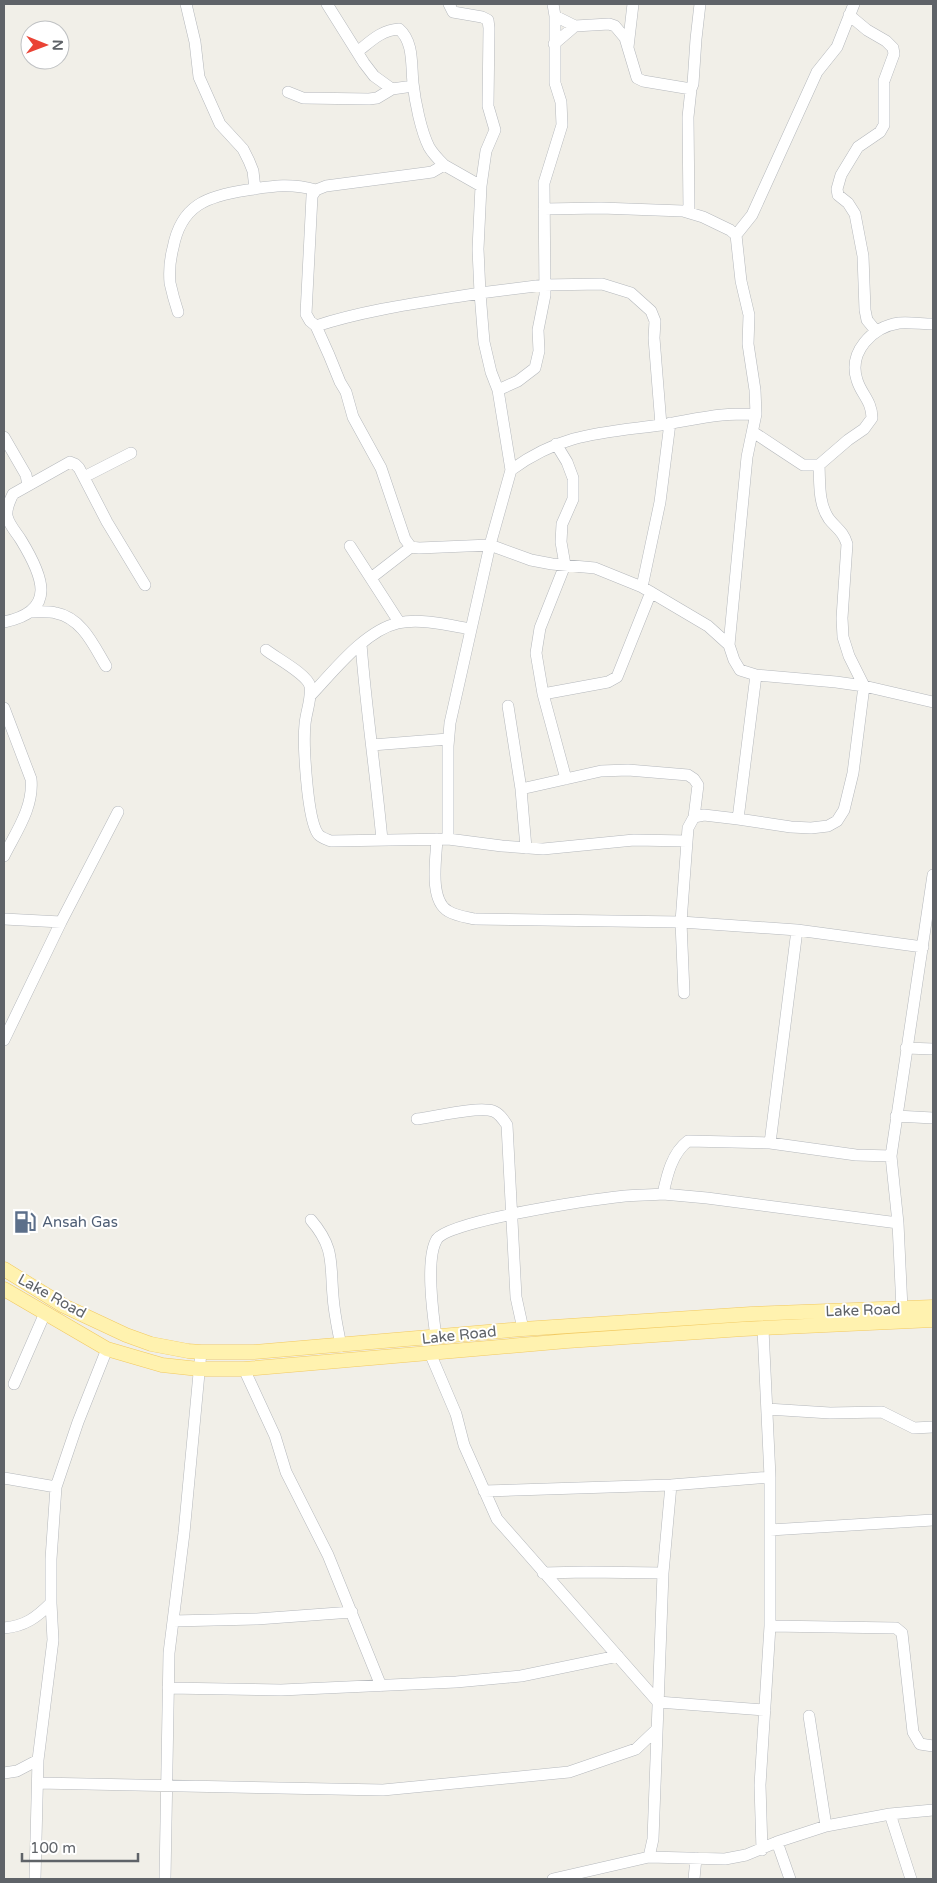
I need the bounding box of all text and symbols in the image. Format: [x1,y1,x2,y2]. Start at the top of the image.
north arrow [20,20,70,70]
text: N [49,39,66,51]
fuel station icon: Ansah Gas [12,1209,38,1235]
place label: Ansah Gas [42,1213,118,1231]
street label: Lake Road [15,1270,89,1322]
street label: Lake Road [825,1300,901,1320]
street label: Lake Road [421,1322,497,1348]
scale bar [22,1830,139,1862]
text: 100 m [30,1839,76,1857]

